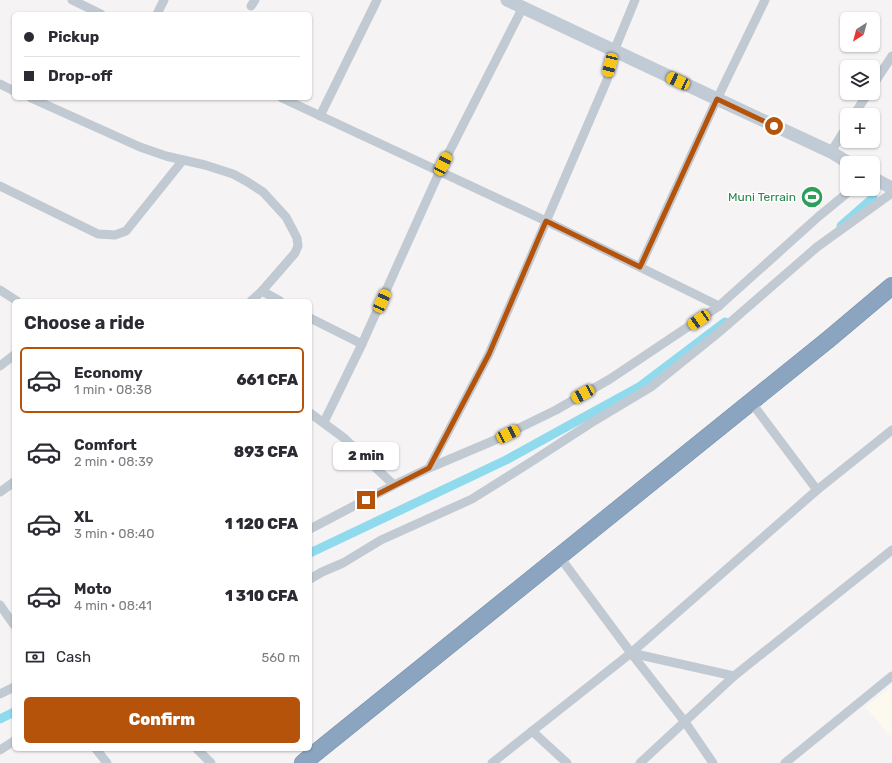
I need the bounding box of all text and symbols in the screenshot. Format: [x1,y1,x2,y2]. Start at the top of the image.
north arrow [840,12,880,52]
map controls [840,12,880,196]
text: Pickup [48,28,99,46]
car [601,52,619,78]
button: layers [840,60,880,100]
text: Drop-off [48,67,112,85]
car [665,70,691,92]
button: + [840,108,880,148]
route start [765,117,783,135]
car [432,151,454,177]
button: − [840,156,880,196]
sports icon: Muni Terrain [799,184,825,210]
place label: Muni Terrain [728,190,796,204]
car [372,288,392,314]
car [686,308,712,332]
text: Choose a ride [24,312,145,334]
icon: car [26,362,62,398]
text: Economy [74,364,143,382]
text: 661 CFA [237,371,298,389]
text: 1 min · 08:38 [74,382,152,397]
car [570,383,596,405]
car [495,423,521,445]
icon: car [26,434,62,470]
text: Comfort [74,436,137,454]
callout: 2 min [333,442,399,470]
text: 893 CFA [234,443,298,461]
text: 2 min [348,448,384,463]
text: 2 min · 08:39 [74,454,153,469]
route end [357,491,375,509]
icon: car [26,506,62,542]
text: XL [74,508,93,526]
text: 1 120 CFA [225,515,298,533]
text: 3 min · 08:40 [74,526,154,541]
icon: car [26,578,62,614]
text: Moto [74,580,112,598]
text: 1 310 CFA [225,587,298,605]
text: 4 min · 08:41 [74,598,152,613]
icon: cash [24,646,46,668]
text: Cash [56,648,91,666]
text: 560 m [261,650,300,665]
button: Confirm [24,697,300,743]

